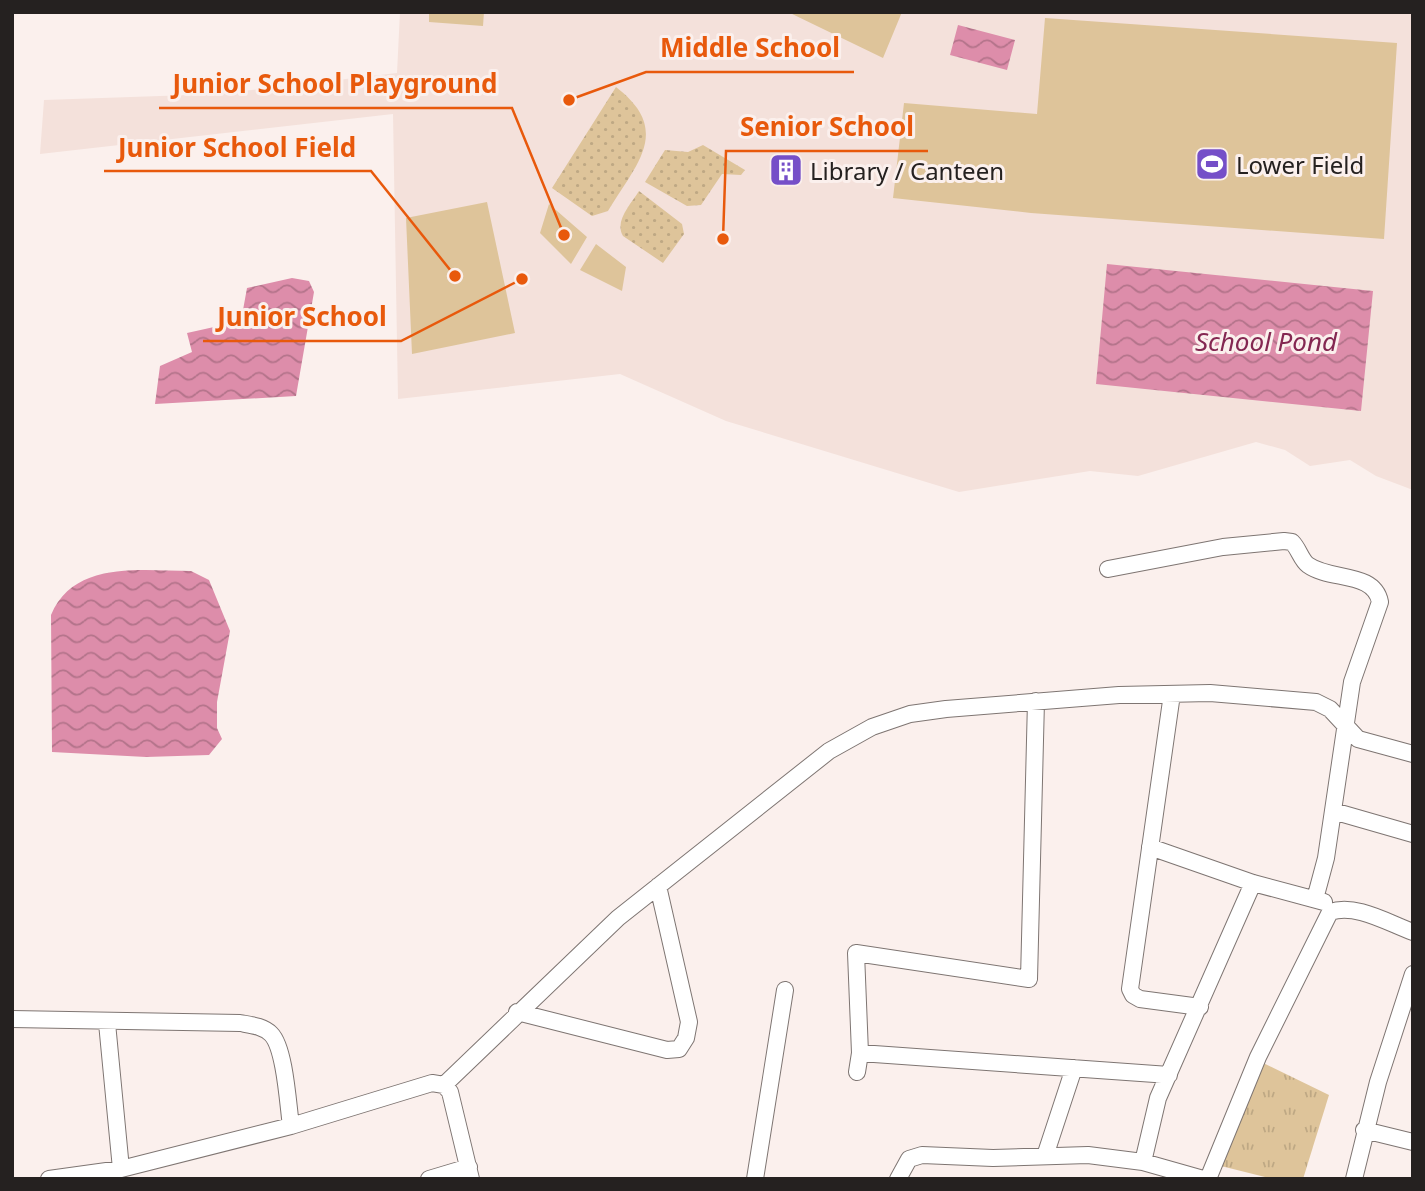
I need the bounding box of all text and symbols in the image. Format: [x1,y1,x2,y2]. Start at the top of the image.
callout: Middle School [646,25,854,72]
text: Middle School [660,29,840,65]
callout: Junior School Playground [159,61,512,108]
text: Junior School Playground [171,65,497,101]
callout: Senior School [726,104,928,151]
text: Senior School [740,108,914,144]
callout: Junior School Field [104,124,371,171]
text: Junior School Field [116,129,356,165]
sports icon: Lower Field [1193,145,1231,183]
place label: Lower Field [1236,148,1364,181]
building icon: Library / Canteen [767,151,805,189]
place label: Library / Canteen [810,154,1004,187]
callout: Junior School [203,294,401,341]
text: Junior School [215,298,387,334]
water label: School Pond [1195,323,1338,359]

